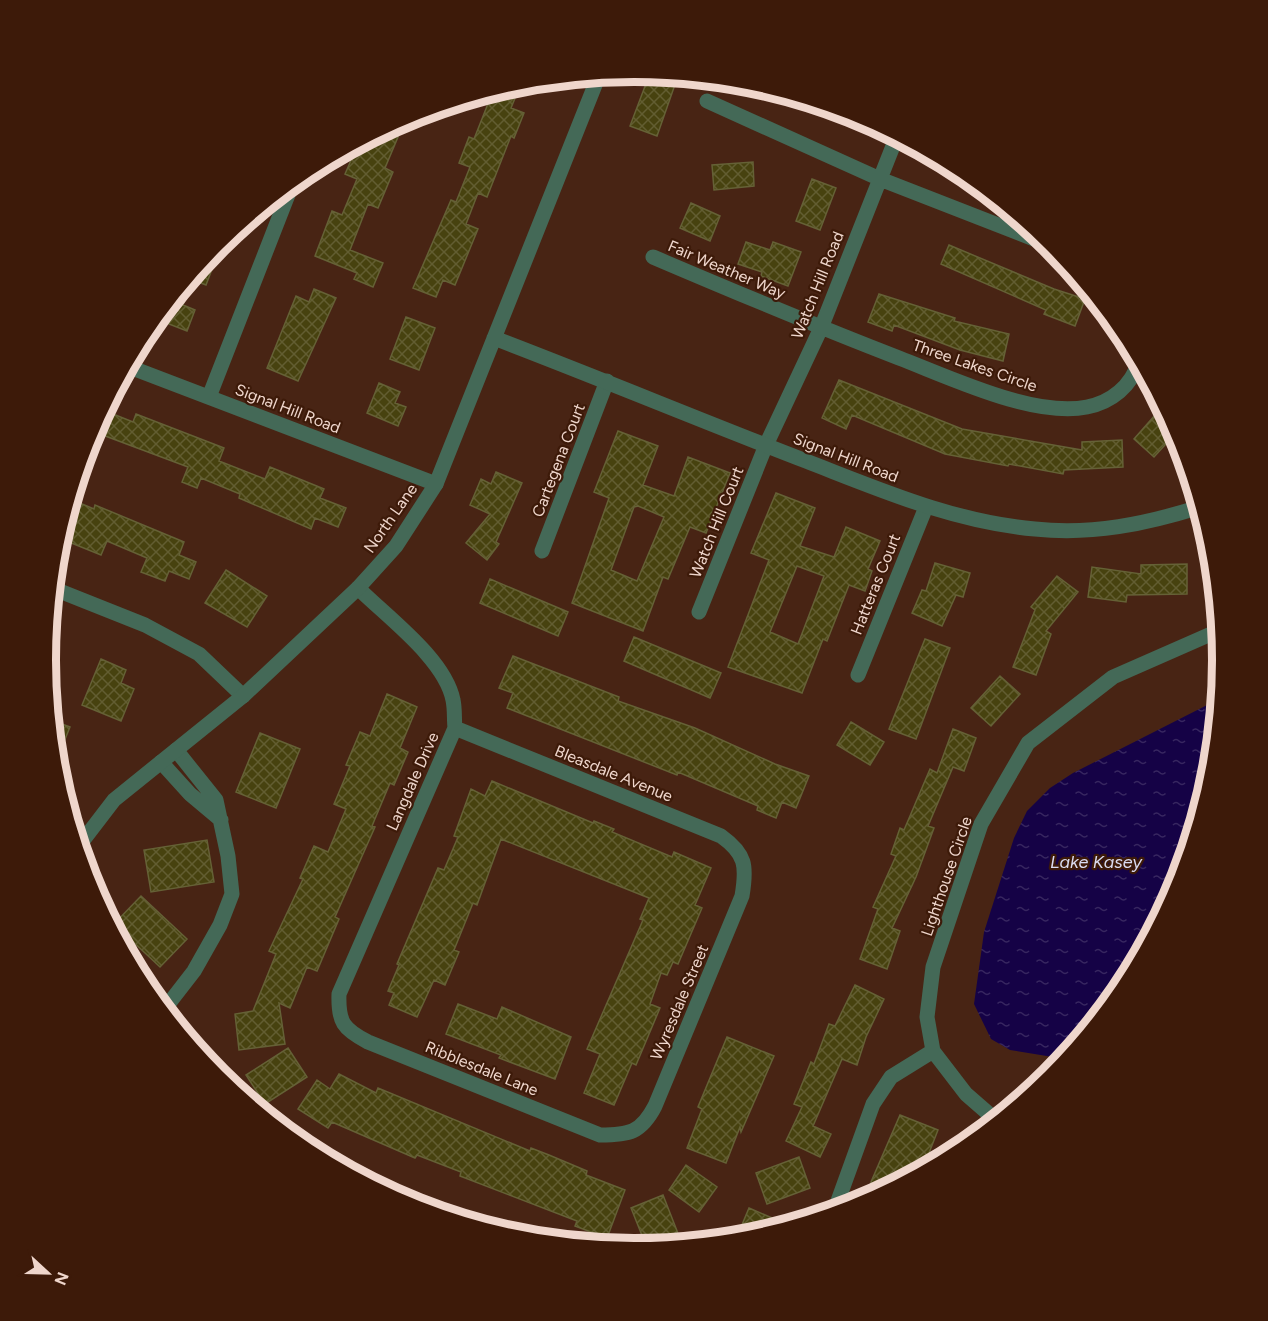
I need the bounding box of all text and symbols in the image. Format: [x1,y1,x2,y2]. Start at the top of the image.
street label: Watch Hill Road [787,229,848,342]
street label: Fair Weather Way [665,236,789,303]
street label: Three Lakes Circle [910,335,1040,396]
street label: Signal Hill Road [233,380,343,437]
street label: Cartegena Court [528,401,589,520]
street label: Signal Hill Road [791,429,901,486]
street label: Watch Hill Court [685,464,747,581]
street label: North Lane [360,480,421,557]
street label: Hatteras Court [847,531,904,637]
street label: Langdale Drive [382,729,443,833]
street label: Bleasdale Avenue [552,741,676,806]
street label: Lighthouse Circle [917,814,976,938]
water label: Lake Kasey [1050,851,1144,873]
street label: Wyresdale Street [647,941,712,1063]
street label: Ribblesdale Lane [423,1037,541,1100]
north arrow [18,1243,78,1303]
text: N [50,1269,73,1288]

